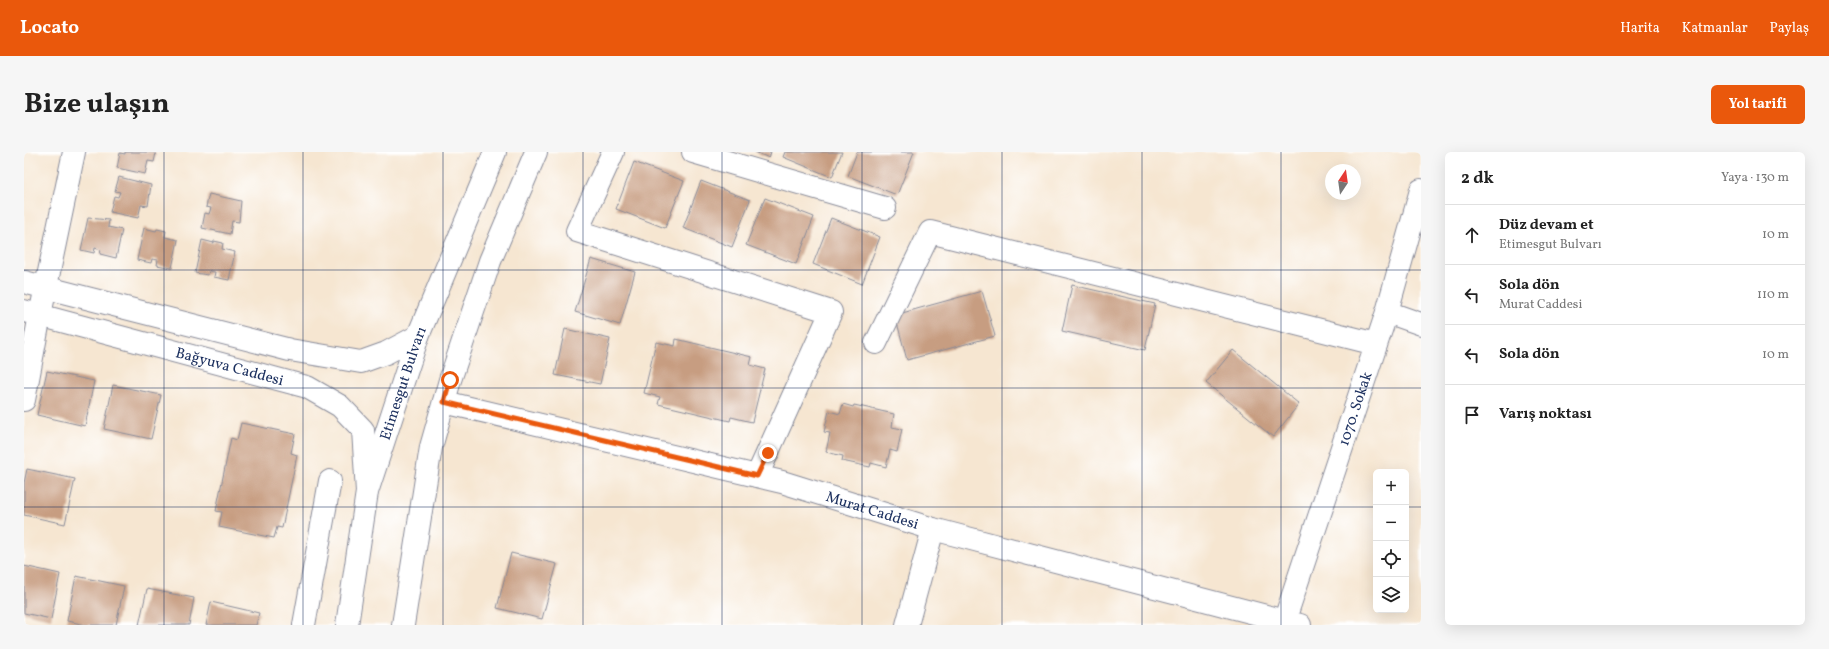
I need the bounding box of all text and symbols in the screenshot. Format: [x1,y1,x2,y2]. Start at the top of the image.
text: Locato [20,15,79,41]
text: Harita [1620,19,1660,38]
text: Katmanlar [1682,19,1748,38]
text: Paylaş [1770,19,1809,38]
text: Bize ulaşın [24,85,170,124]
button: Yol tarifi [1711,85,1805,124]
north arrow [1325,164,1361,200]
text: 2 dk [1461,167,1494,190]
text: Yaya · 130 m [1721,169,1789,187]
text: Düz devam et [1499,215,1594,236]
icon: ahead [1461,224,1483,246]
text: 10 m [1762,226,1789,244]
text: Etimesgut Bulvarı [1499,236,1602,254]
text: Sola dön [1499,275,1560,296]
icon: left [1461,284,1483,306]
text: 110 m [1757,286,1789,304]
text: Murat Caddesi [1499,296,1582,314]
street label: Etimesgut Bulvarı [376,324,433,443]
street label: Bağyuva Caddesi [173,343,286,392]
icon: left [1461,344,1483,366]
text: Sola dön [1499,344,1560,365]
text: 10 m [1762,346,1789,364]
street label: 1070. Sokak [1334,369,1378,449]
route start [441,371,459,389]
icon: arrive [1461,404,1483,426]
text: Varış noktası [1499,404,1592,425]
route end [759,444,777,462]
map controls [1373,469,1409,613]
button: + [1373,469,1409,505]
street label: Murat Caddesi [823,487,921,536]
button: − [1373,505,1409,541]
button: locate [1373,541,1409,577]
button: layers [1373,577,1409,613]

